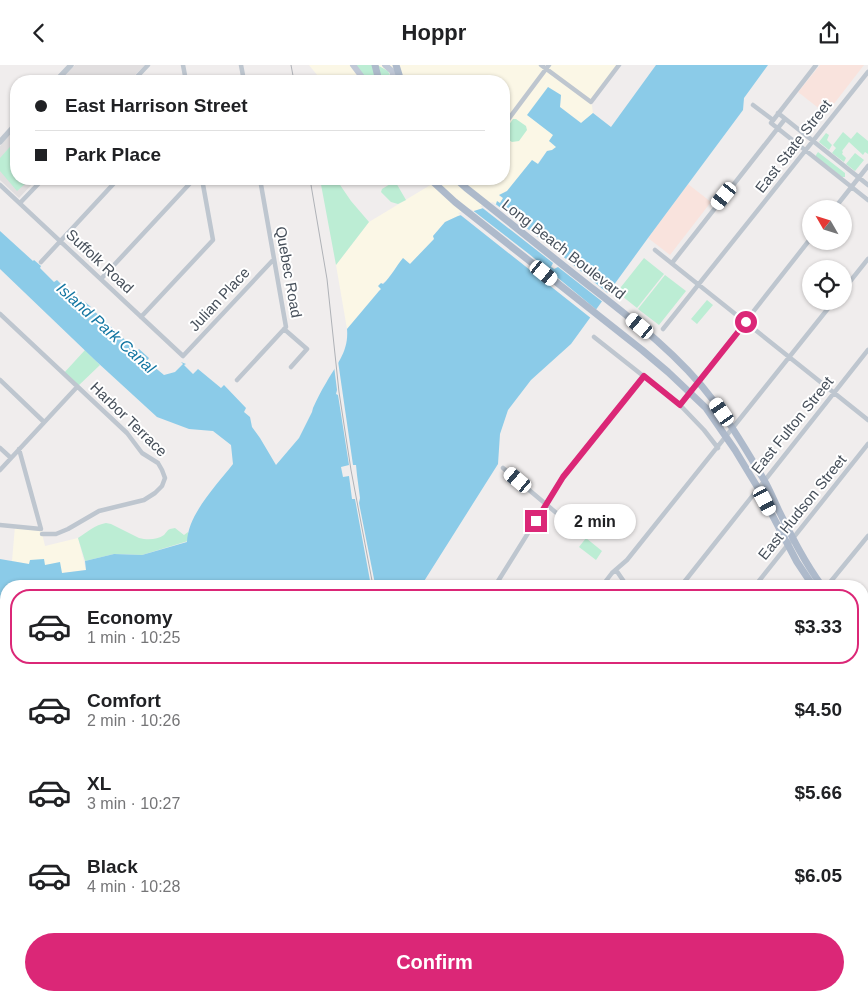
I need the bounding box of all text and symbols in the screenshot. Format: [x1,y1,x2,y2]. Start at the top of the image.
icon: back [25,19,53,47]
icon: share [815,19,843,47]
text: Hoppr [402,20,466,45]
text: East Harrison Street [65,95,248,116]
street label: East State Street [751,95,835,196]
text: Park Place [65,144,161,165]
car [708,180,739,212]
street label: Long Beach Boulevard [499,196,629,302]
north arrow [802,200,852,250]
map controls [802,200,852,310]
street label: Quebec Road [273,225,305,319]
street label: Suffolk Road [63,226,137,296]
car [527,258,560,288]
button: locate [802,260,852,310]
street label: Julian Place [185,264,253,334]
water label: Island Park Canal [53,279,159,377]
car [623,311,656,341]
route start [735,311,757,333]
street label: East Fulton Street [748,372,837,477]
street label: Harbor Terrace [87,378,171,460]
car [707,395,736,429]
street label: East Hudson Street [754,450,850,563]
car [501,465,534,495]
car [751,484,778,518]
callout: 2 min [554,503,636,539]
route end [525,510,547,532]
text: 2 min [574,513,616,530]
icon: car [27,604,72,649]
text: Economy [87,607,173,628]
text: $3.33 [794,616,842,637]
text: 1 min · 10:25 [87,629,180,646]
icon: car [27,687,72,732]
text: Comfort [87,690,161,711]
text: $4.50 [794,699,842,720]
text: 2 min · 10:26 [87,712,180,729]
icon: car [27,770,72,815]
text: XL [87,773,111,794]
text: $5.66 [794,782,842,803]
text: 3 min · 10:27 [87,795,180,812]
icon: car [27,853,72,898]
text: Black [87,856,138,877]
text: $6.05 [794,865,842,886]
text: 4 min · 10:28 [87,878,180,895]
button: Confirm [25,933,844,991]

